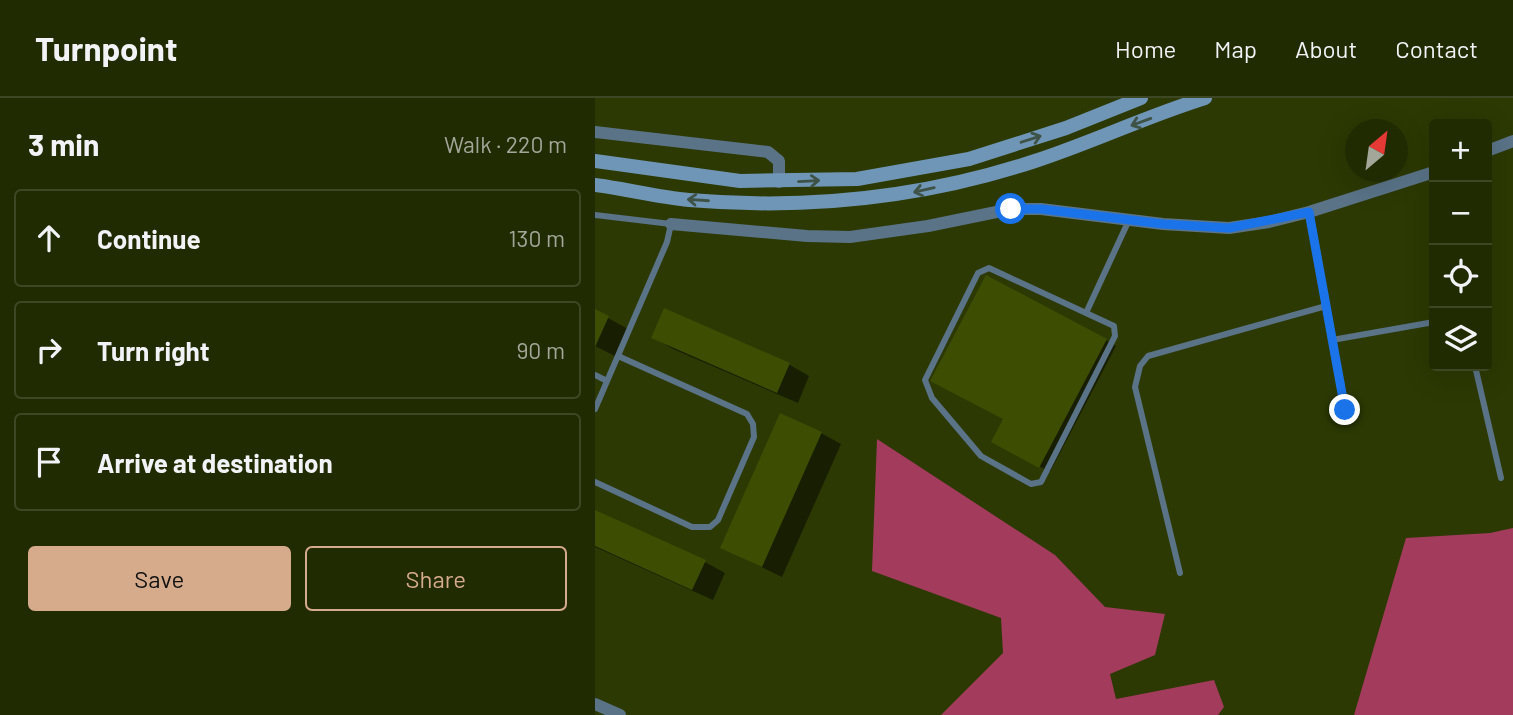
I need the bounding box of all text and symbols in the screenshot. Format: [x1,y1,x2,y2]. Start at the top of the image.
text: Turnpoint [35,28,177,68]
text: Home [1115,34,1176,63]
text: Map [1214,34,1257,63]
text: About [1295,34,1357,63]
text: Contact [1395,34,1478,63]
one-way arrow [1130,116,1152,129]
north arrow [1345,119,1408,182]
map controls [1429,119,1492,371]
button: + [1429,119,1492,182]
text: 3 min [28,126,99,162]
text: Walk · 220 m [444,130,567,158]
one-way arrow [1020,132,1042,145]
one-way arrow [797,174,820,187]
button: − [1429,182,1492,245]
one-way arrow [913,183,936,197]
route start [995,193,1026,224]
one-way arrow [686,194,709,207]
icon: ahead [30,219,68,257]
text: Continue [97,223,201,254]
text: 130 m [508,224,565,252]
button: locate [1429,245,1492,308]
button: layers [1429,308,1492,371]
icon: right [30,331,68,369]
text: Turn right [97,335,210,366]
text: 90 m [516,336,565,364]
route end [1329,394,1360,425]
icon: arrive [30,443,68,481]
text: Arrive at destination [97,447,333,478]
button: Save [28,546,291,611]
button: Share [305,546,567,611]

